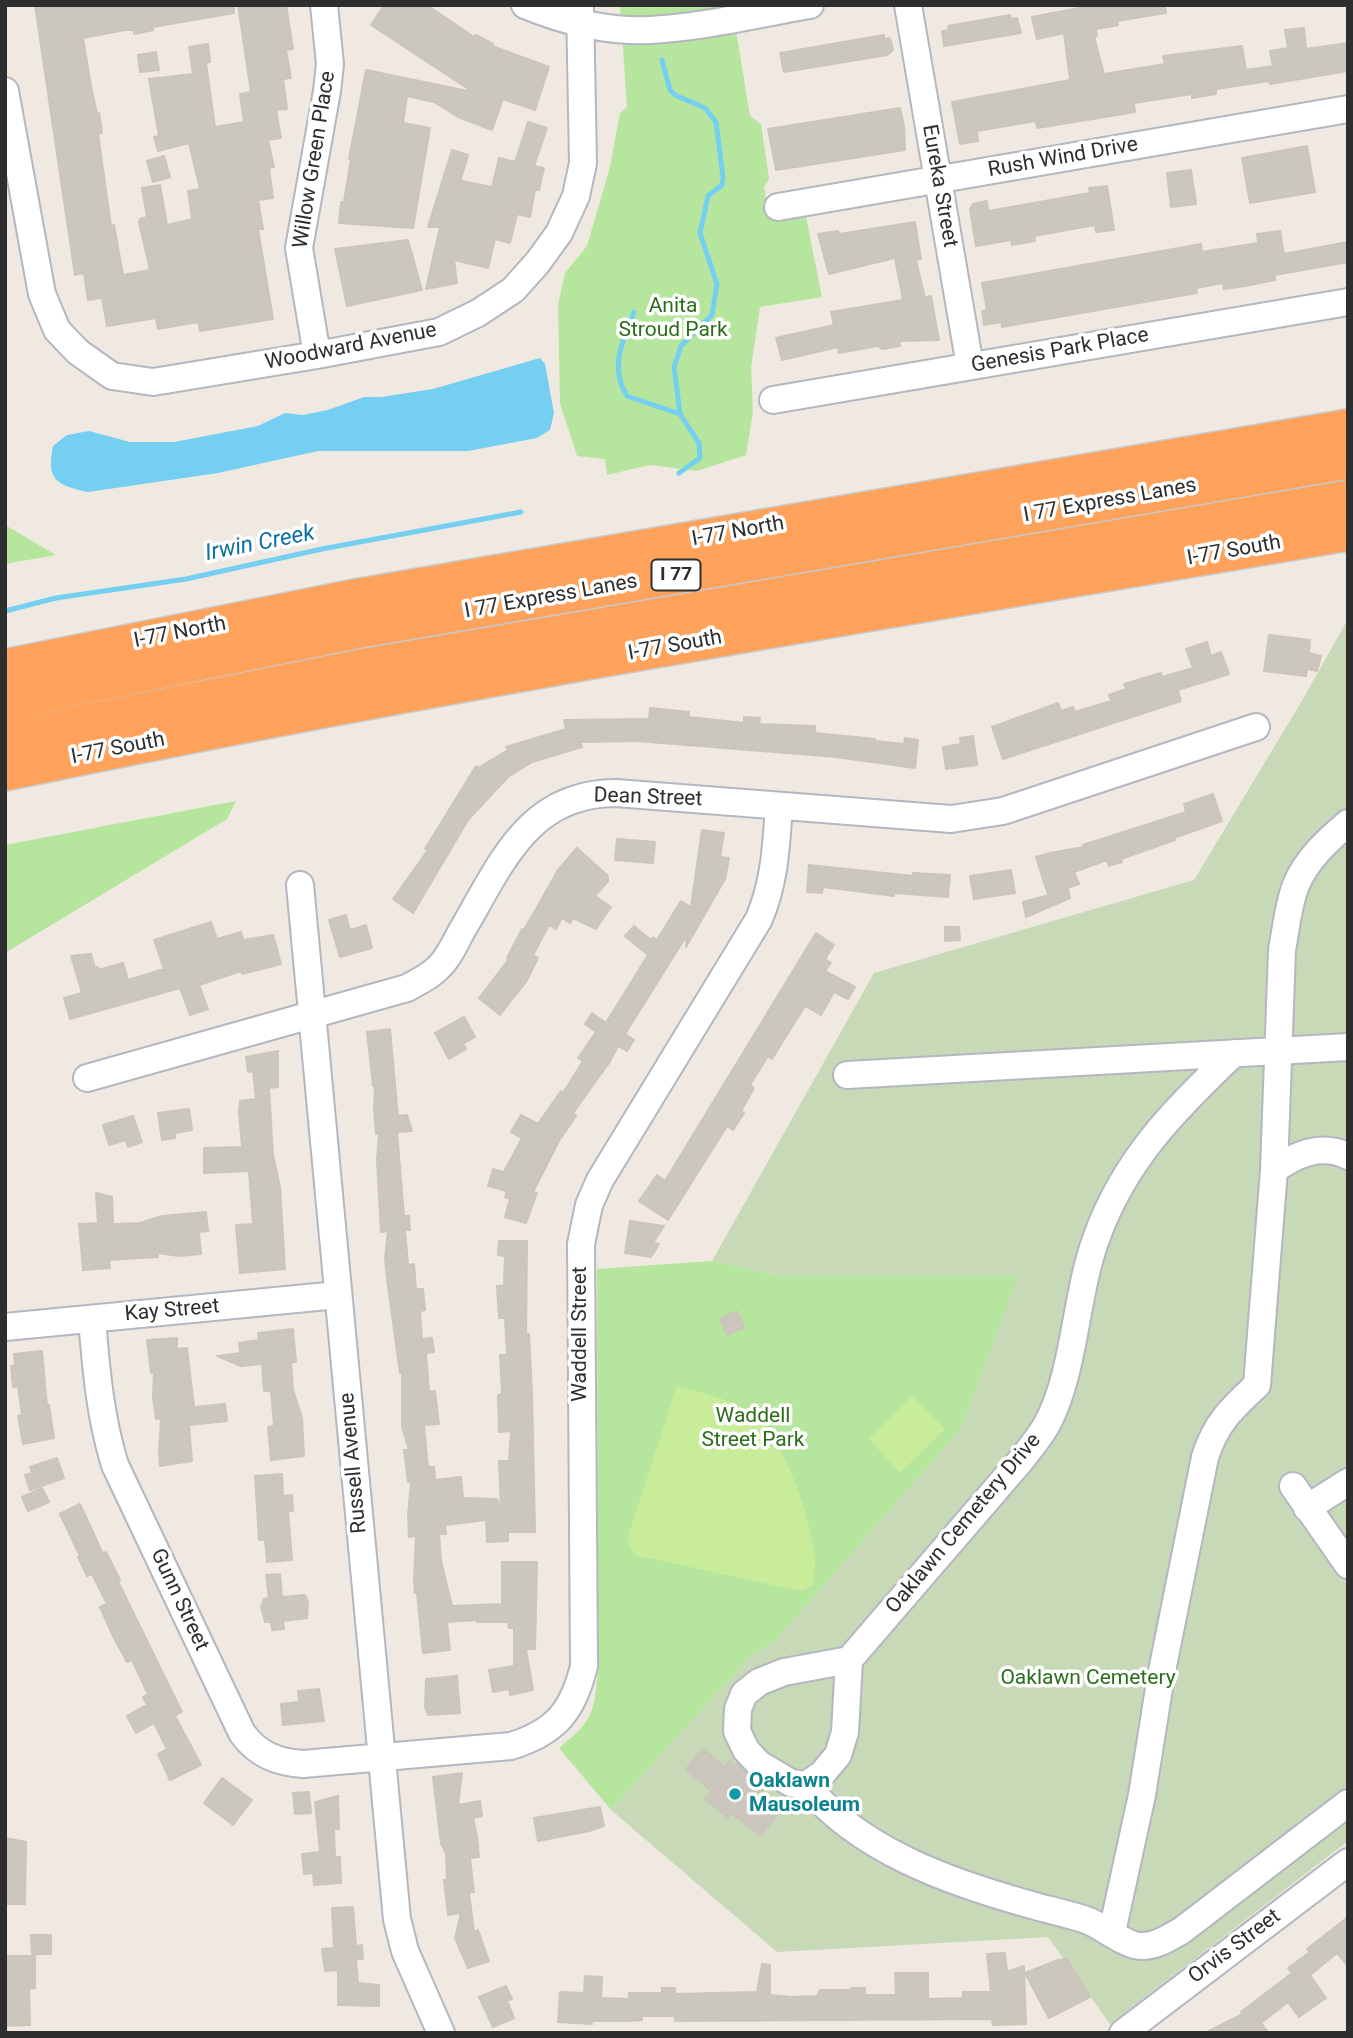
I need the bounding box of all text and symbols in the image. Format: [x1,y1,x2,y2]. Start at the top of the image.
street label: Willow Green Place [289,70,341,250]
street label: Eureka Street [916,123,962,249]
street label: Rush Wind Drive [986,132,1140,184]
park label: Anita Stroud Park [618,294,728,344]
street label: Woodward Avenue [263,318,439,376]
street label: Genesis Park Place [969,323,1151,379]
street label: I 77 Express Lanes [1022,473,1198,529]
street label: I-77 North [690,511,786,553]
water label: Irwin Creek [203,520,317,568]
street label: I-77 South [1185,530,1283,572]
road number: I 77 [652,560,700,590]
street label: I 77 Express Lanes [463,569,639,625]
street label: I-77 North [132,612,228,654]
street label: I-77 South [626,625,724,667]
street label: I-77 South [69,728,167,770]
street label: Dean Street [593,784,703,812]
street label: Waddell Street [568,1266,594,1402]
street label: Kay Street [124,1294,220,1328]
street label: Russell Avenue [335,1391,373,1535]
park label: Waddell Street Park [702,1404,804,1454]
street label: Oaklawn Cemetery Drive [881,1429,1047,1619]
street label: Gunn Street [144,1545,214,1655]
park label: Oaklawn Cemetery [1000,1666,1176,1692]
place label: Oaklawn Mausoleum [749,1769,860,1819]
marker: Oaklawn Mausoleum [727,1786,743,1802]
street label: Orvis Street [1184,1904,1286,1990]

